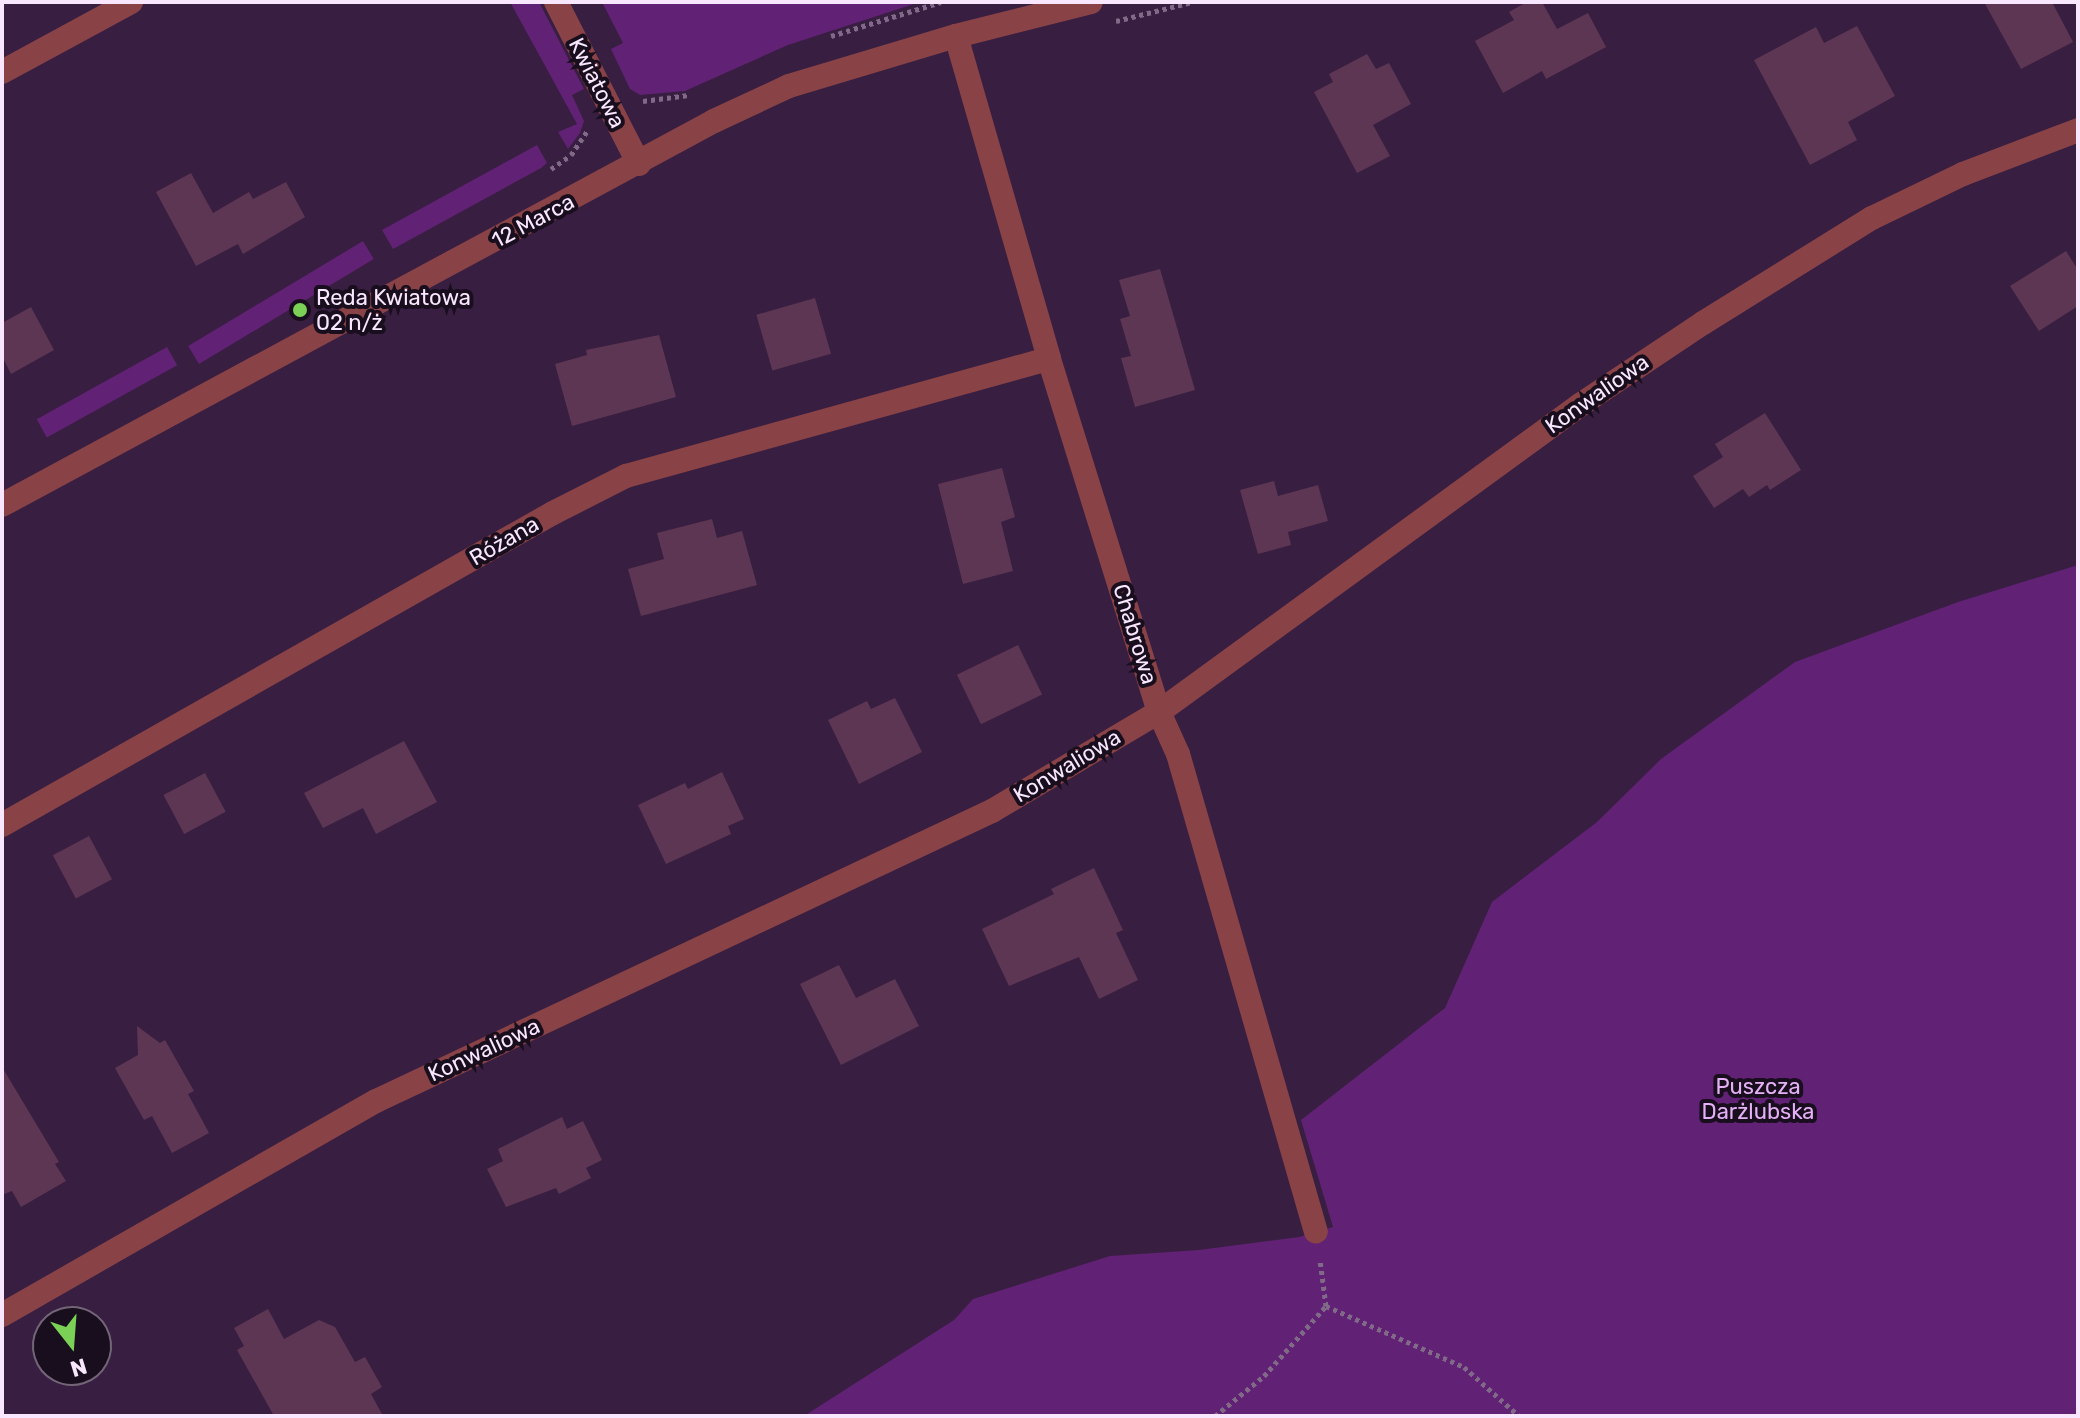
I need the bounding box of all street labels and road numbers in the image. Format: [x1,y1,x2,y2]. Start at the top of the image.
street label: Kwiatowa [563,33,631,133]
street label: 12 Marca [487,188,579,254]
street label: Konwaliowa [1540,349,1654,439]
street label: Różana [465,511,543,571]
street label: Chabrowa [1107,581,1163,687]
street label: Konwaliowa [1009,724,1125,808]
street label: Konwaliowa [424,1013,544,1087]

